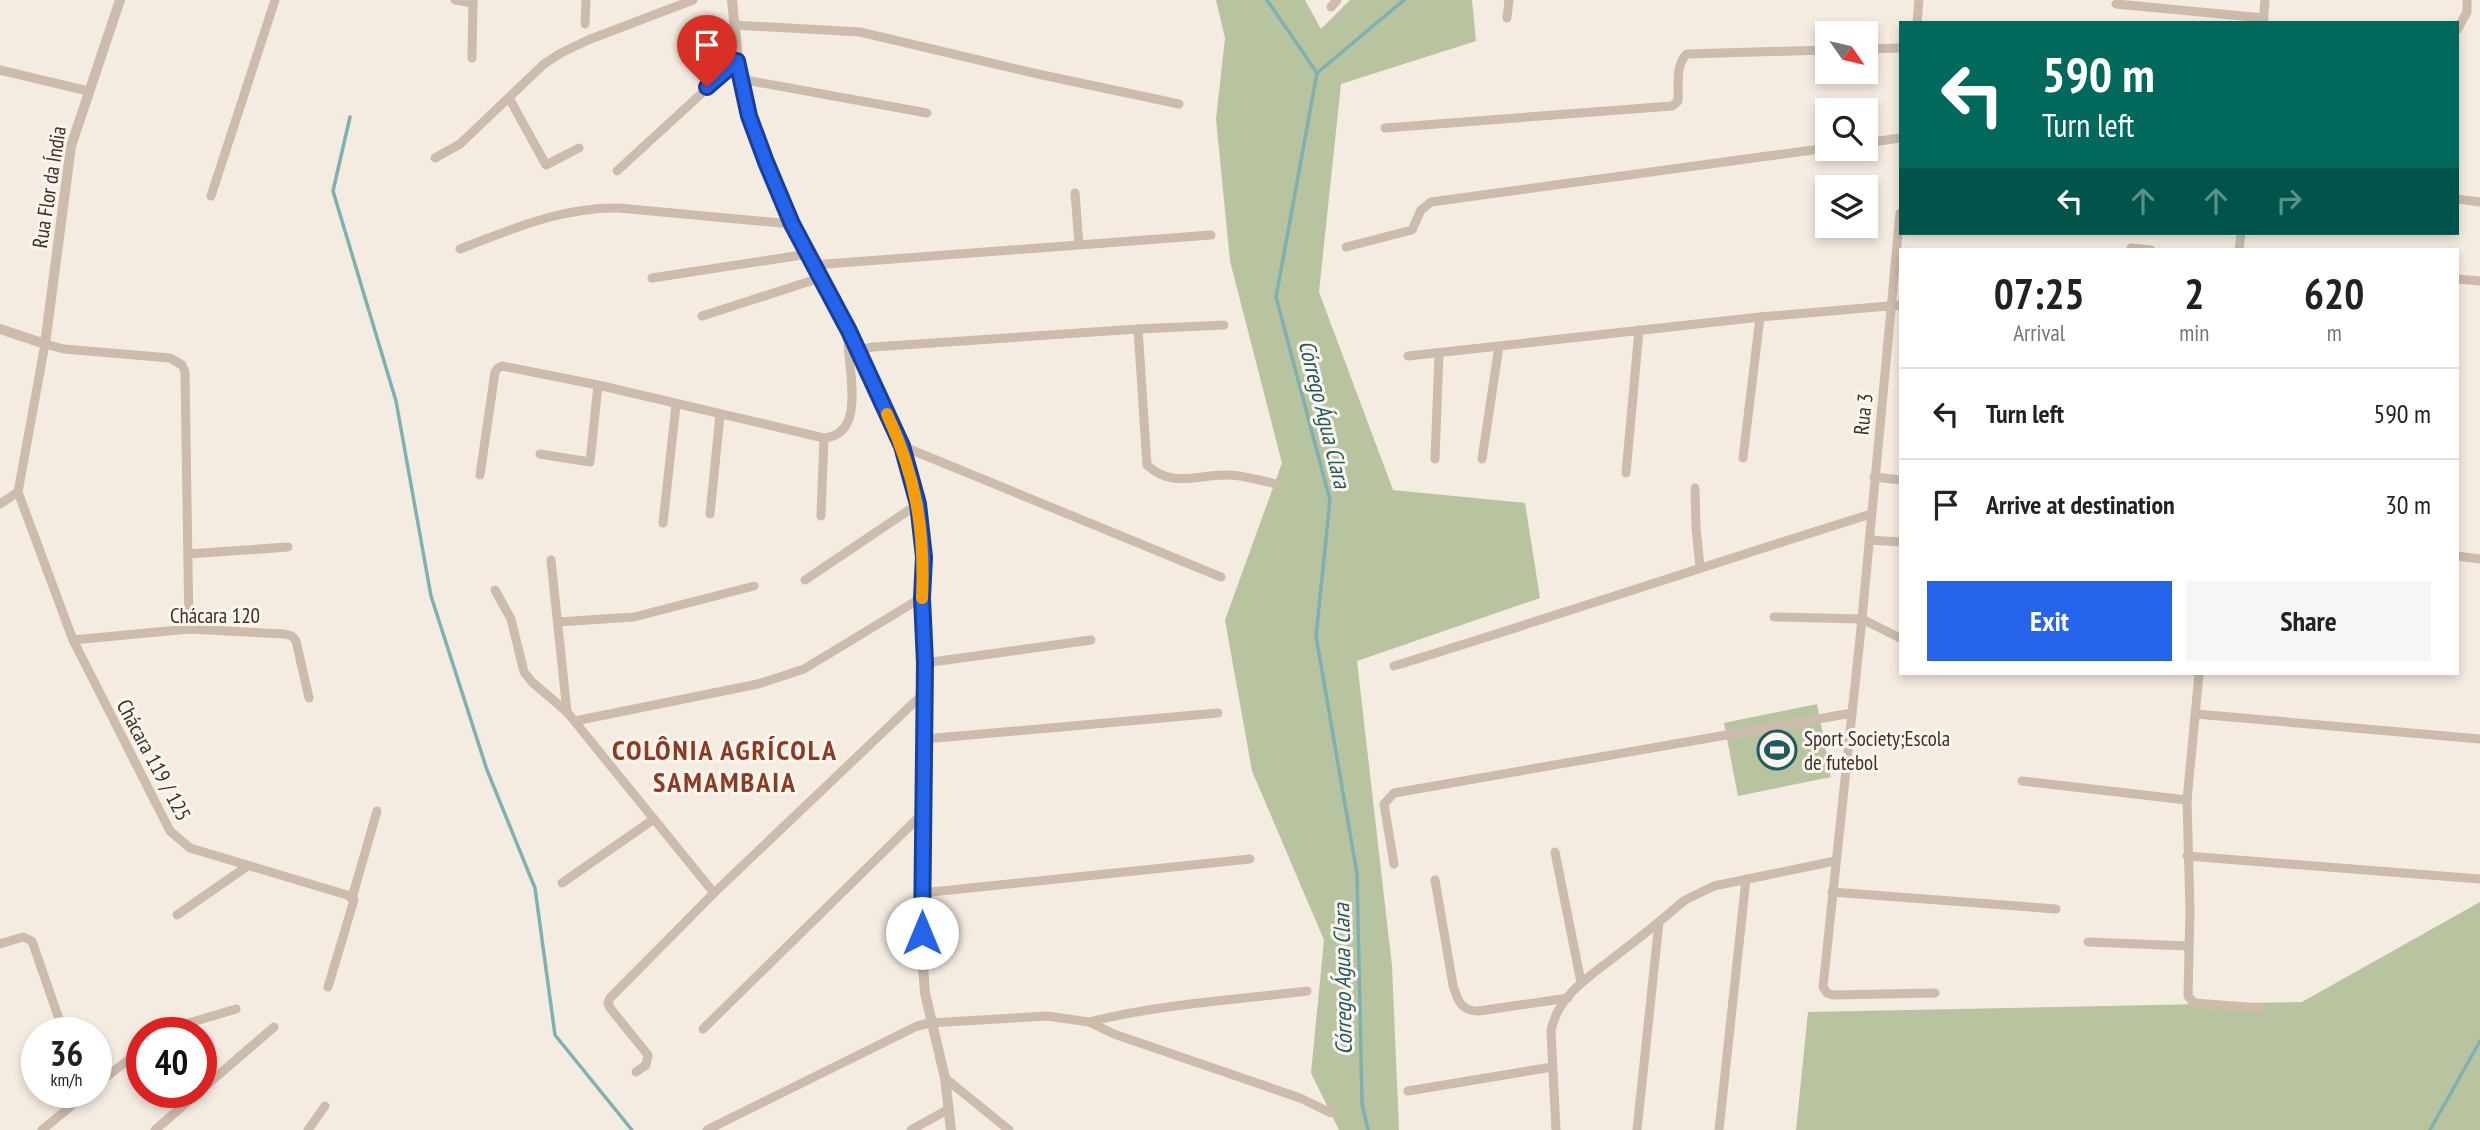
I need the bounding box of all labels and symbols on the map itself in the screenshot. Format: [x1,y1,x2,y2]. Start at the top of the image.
pin [677,15,737,87]
north arrow [1815,21,1878,84]
street label: Rua Flor da Índia [26,124,72,250]
water label: Córrego Água Clara [1293,337,1358,493]
street label: Rua 3 [1847,392,1879,436]
street label: Chácara 120 [170,602,260,629]
street label: Chácara 119 / 125 [111,695,197,825]
place label: Sport Society;Escola de futebol [1804,725,1950,776]
sports icon: Sport Society;Escola de futebol [1756,729,1798,771]
district label: COLÔNIA AGRÍCOLA SAMAMBAIA [612,731,838,800]
position arrow [885,896,959,970]
water label: Córrego Água Clara [1326,901,1358,1055]
speed limit sign: 40 [126,1017,217,1108]

